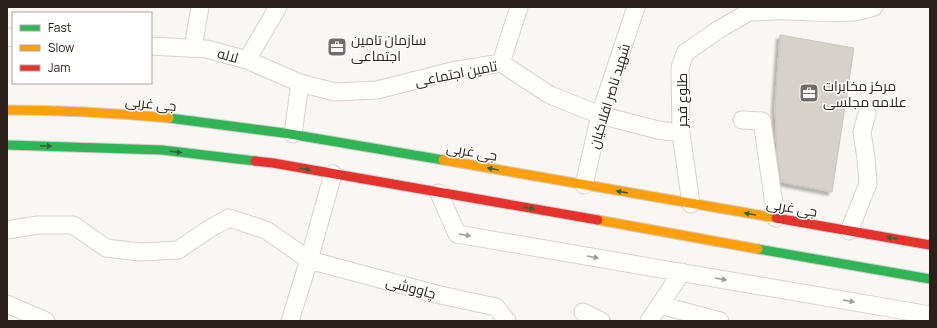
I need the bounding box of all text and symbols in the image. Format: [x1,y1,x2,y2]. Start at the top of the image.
legend [12,12,152,84]
text: Fast [48,19,72,36]
place label: سازمان تامین اجتماعی [351,30,426,65]
office icon: سازمان تامین اجتماعی [326,36,348,58]
text: Slow [48,39,74,56]
street label: شهید ناصر افلاکیان [584,41,634,151]
street label: لاله [215,43,241,67]
street label: تامین اجتماعی [413,56,499,90]
text: Jam [48,59,70,76]
street label: طلوع فجر [672,73,691,128]
place label: مرکز مخابرات علامه مجلسی [823,76,907,111]
office icon: مرکز مخابرات علامه مجلسی [798,82,820,104]
street label: جی غربی [124,91,178,115]
street label: جی غربی [445,137,499,165]
one-way arrow [40,143,53,149]
one-way arrow [170,149,182,155]
one-way arrow [299,166,311,172]
one-way arrow [487,166,500,172]
one-way arrow [615,188,628,194]
street label: جی غربی [765,193,819,221]
one-way arrow [523,206,535,212]
one-way arrow [744,210,756,216]
one-way arrow [459,232,471,238]
one-way arrow [885,235,898,241]
one-way arrow [587,254,599,260]
street label: چاووشی [384,271,438,304]
one-way arrow [715,276,727,282]
one-way arrow [843,298,855,304]

